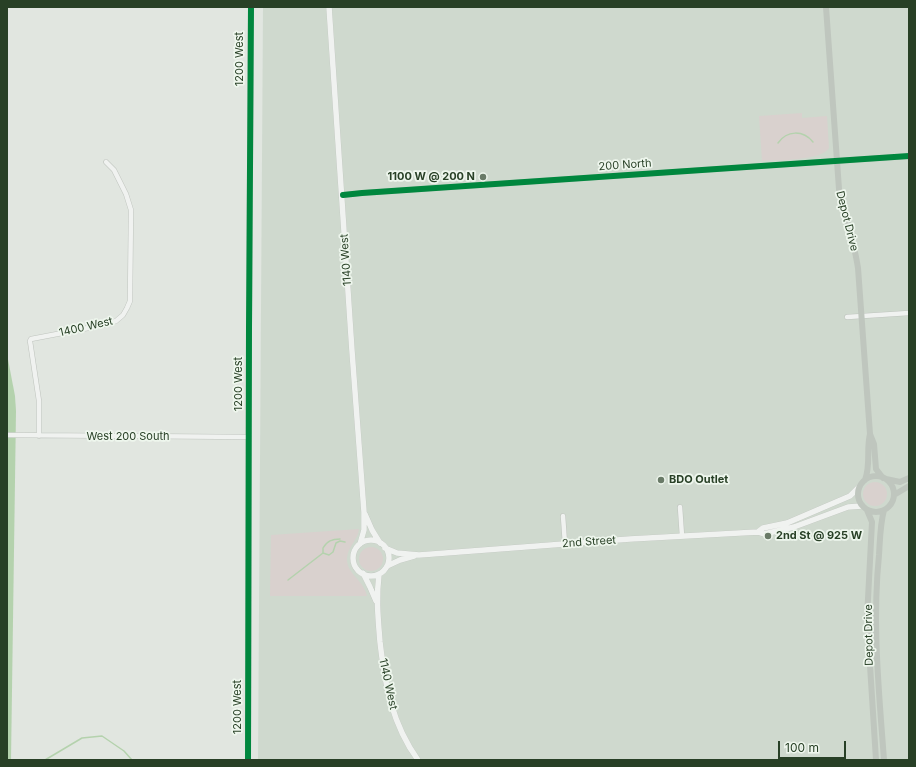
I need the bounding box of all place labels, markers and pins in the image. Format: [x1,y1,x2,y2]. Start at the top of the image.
place label: 1100 W @ 200 N [388,170,475,184]
marker: 1100 W @ 200 N [478,172,488,182]
place label: BDO Outlet [669,473,728,487]
marker: BDO Outlet [656,475,666,485]
place label: 2nd St @ 925 W [776,529,862,543]
marker: 2nd St @ 925 W [763,531,773,541]

